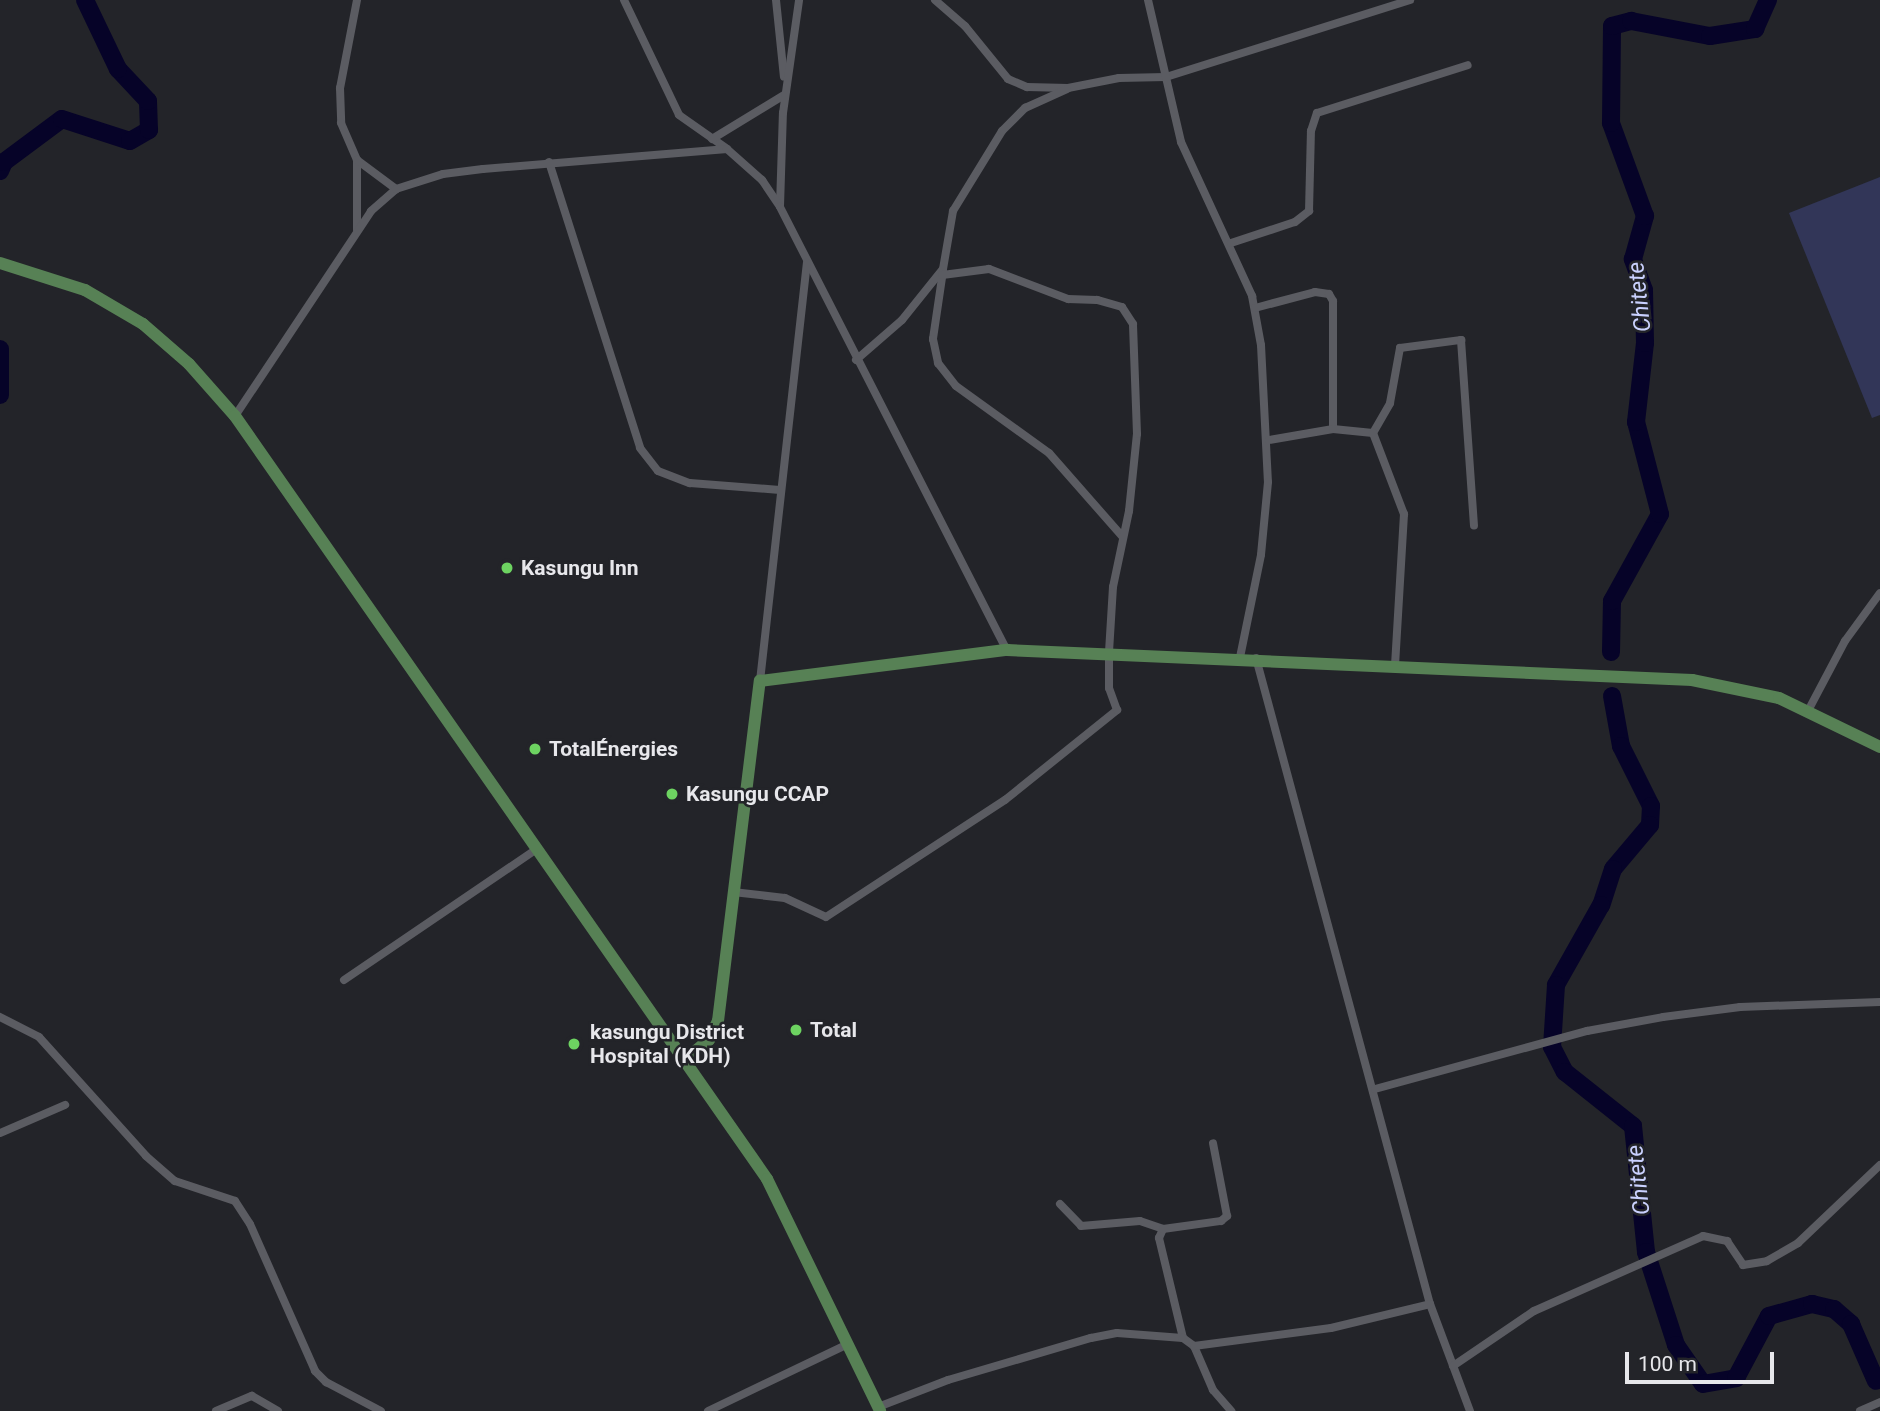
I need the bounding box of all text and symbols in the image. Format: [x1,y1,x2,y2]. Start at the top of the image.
water label: Chitete [1623,261,1657,333]
place label: Kasungu Inn [521,555,639,581]
marker: Kasungu Inn [499,560,515,576]
place label: TotalÉnergies [549,736,678,762]
marker: TotalÉnergies [527,741,543,757]
place label: Kasungu CCAP [686,781,829,807]
marker: Kasungu CCAP [664,786,680,802]
place label: Total [810,1017,857,1043]
place label: kasungu District Hospital (KDH) [590,1019,744,1069]
marker: Total [788,1022,804,1038]
marker: kasungu District Hospital (KDH) [564,1034,584,1054]
water label: Chitete [1622,1144,1656,1216]
scale bar [1628,1338,1777,1382]
text: 100 m [1638,1352,1697,1376]

